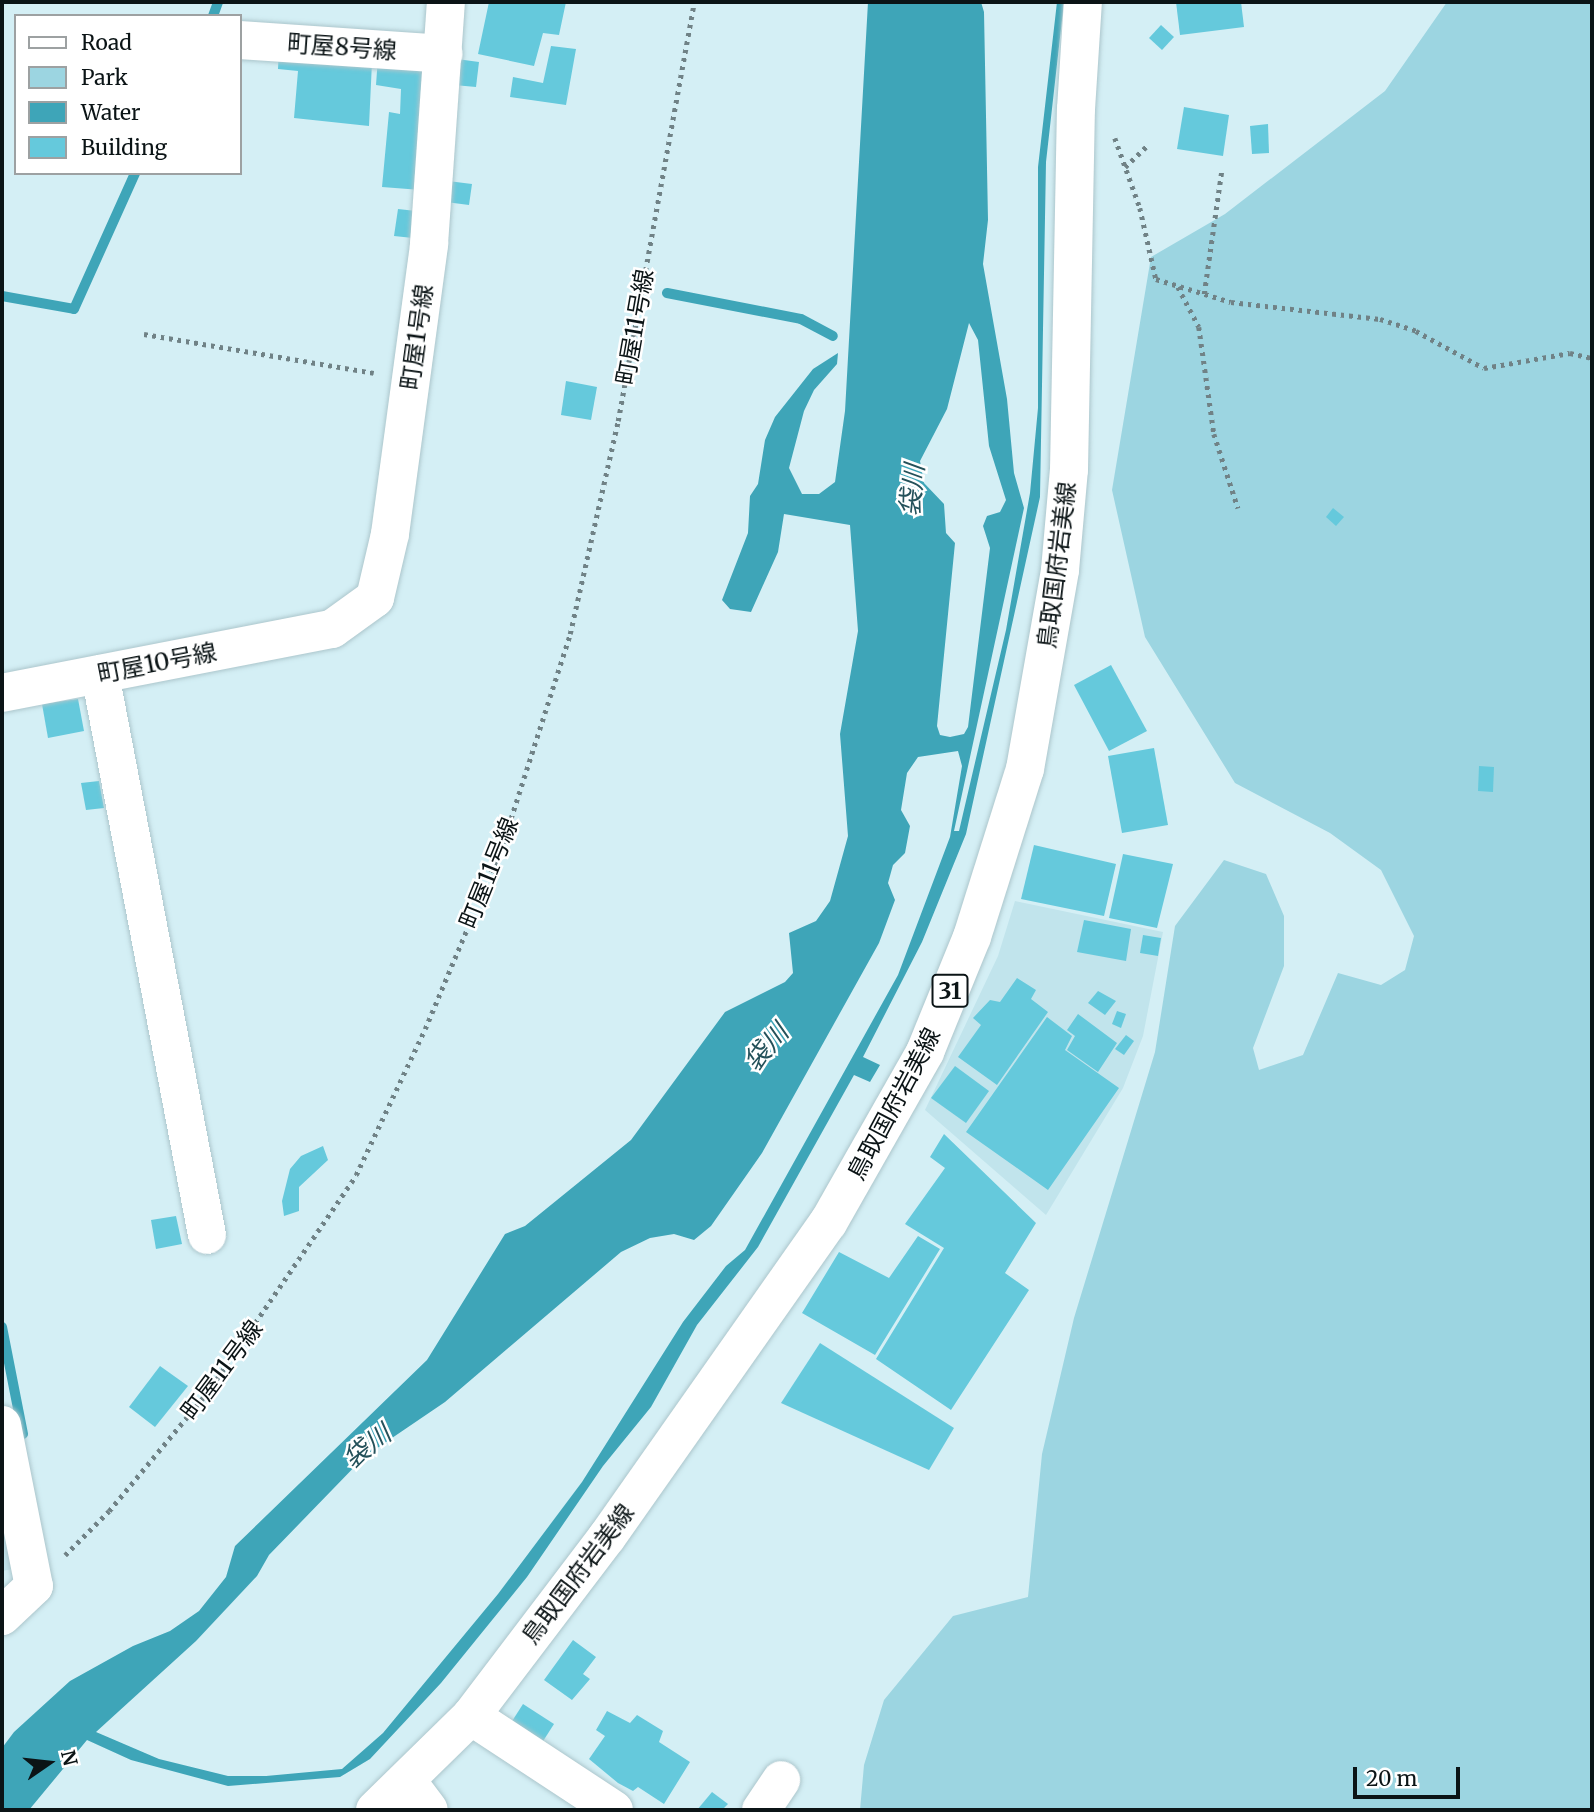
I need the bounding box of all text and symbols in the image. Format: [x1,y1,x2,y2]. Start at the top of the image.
legend [14,14,242,175]
text: Road [81,29,132,56]
street label: 町屋8号線 [286,29,398,65]
text: Park [81,64,128,91]
text: Water [81,99,140,126]
text: Building [81,134,167,161]
street label: 町屋11号線 [611,267,659,387]
street label: 町屋1号線 [395,282,439,392]
water label: 袋川 [894,463,930,517]
street label: 鳥取国府岩美線 [1032,480,1082,650]
street label: 町屋10号線 [95,637,219,689]
street label: 町屋11号線 [454,813,524,933]
road number: 31 [931,972,969,1010]
water label: 袋川 [737,1017,795,1077]
street label: 鳥取国府岩美線 [842,1023,946,1185]
street label: 町屋11号線 [175,1315,269,1425]
water label: 袋川 [337,1418,397,1474]
street label: 鳥取国府岩美線 [516,1498,640,1650]
north arrow [14,1728,84,1798]
text: N [56,1748,83,1768]
scale bar [1356,1752,1463,1796]
text: 20 m [1366,1765,1417,1792]

